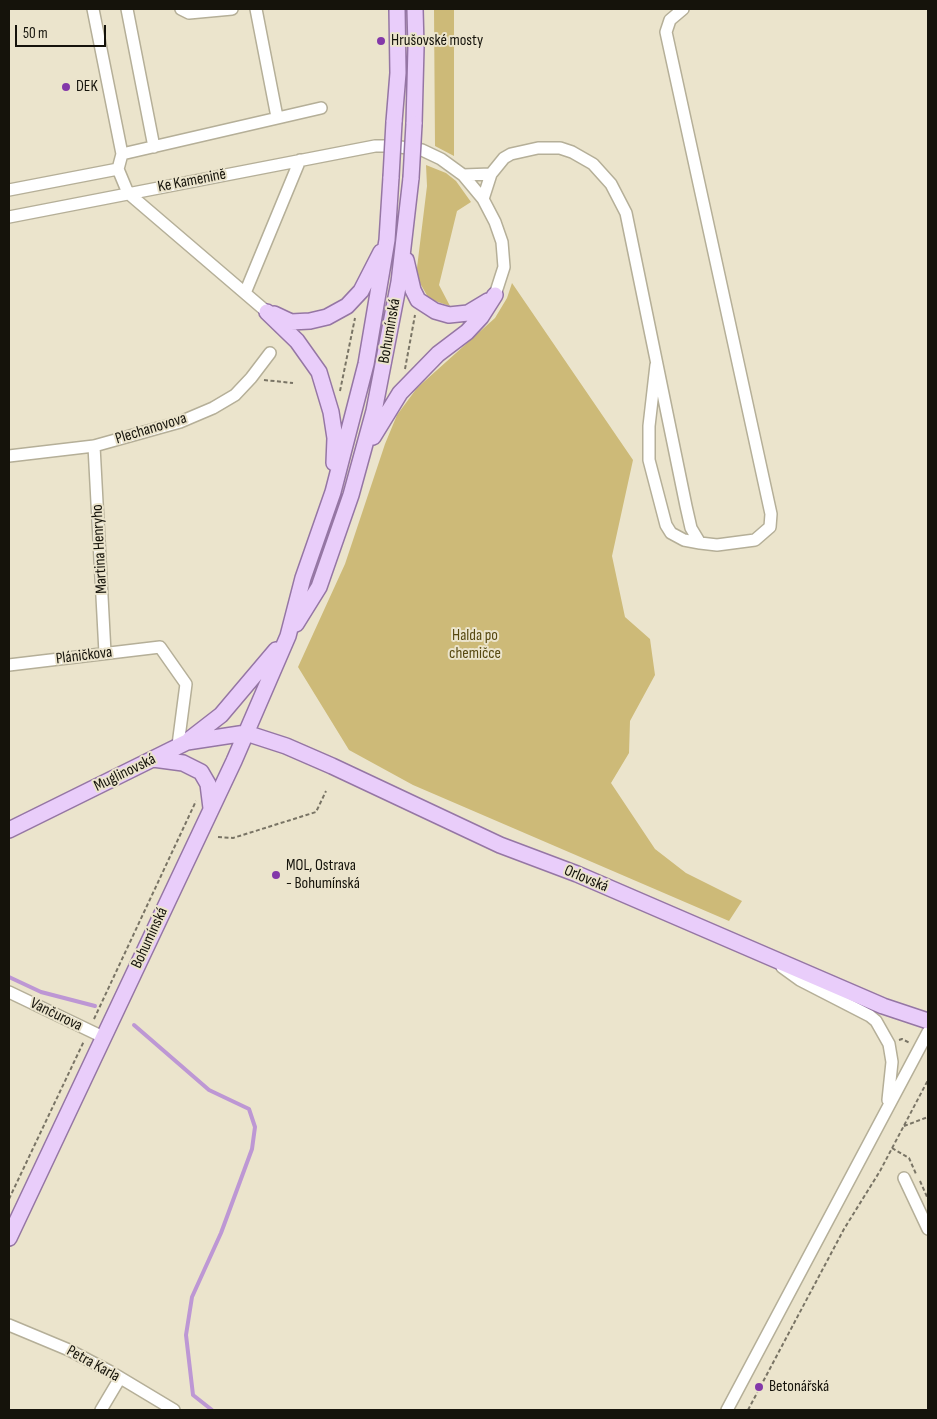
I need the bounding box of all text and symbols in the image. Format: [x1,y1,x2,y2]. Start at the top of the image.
scale bar [18,15,109,47]
text: 50 m [23,24,48,43]
place label: Hrušovské mosty [391,31,483,51]
marker: Hrušovské mosty [375,35,387,47]
place label: DEK [76,77,98,97]
marker: DEK [60,81,72,93]
street label: Ke Kamenině [156,165,228,197]
street label: Bohumínská [375,297,405,365]
street label: Plechanovova [113,409,189,449]
street label: Martina Henryho [88,504,112,594]
park label: Halda po chemičce [449,626,501,664]
street label: Pláničkova [55,643,113,669]
street label: Muglinovská [91,750,159,796]
place label: MOL, Ostrava - Bohumínská [286,856,360,894]
street label: Orlovská [561,861,611,897]
marker: MOL, Ostrava - Bohumínská [270,869,282,881]
street label: Bohumínská [127,904,173,972]
street label: Vančurova [27,994,85,1036]
street label: Petra Karla [63,1342,123,1386]
place label: Betonářská [769,1377,829,1397]
marker: Betonářská [753,1381,765,1393]

